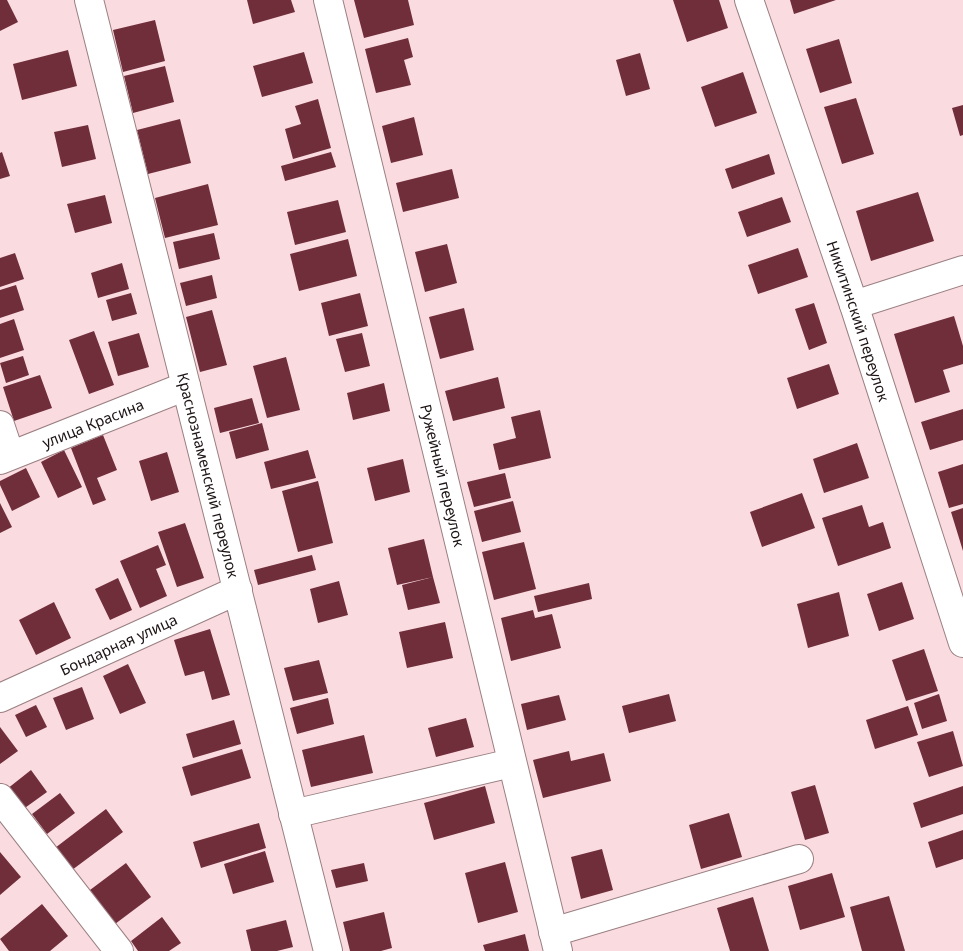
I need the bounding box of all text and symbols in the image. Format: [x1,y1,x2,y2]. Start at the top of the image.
street label: Никитинский переулок [823,238,894,404]
street label: Краснознаменский переулок [173,370,244,580]
street label: улица Красина [39,394,147,452]
street label: Ружейный переулок [416,402,470,549]
street label: Бондарная улица [57,609,180,680]

